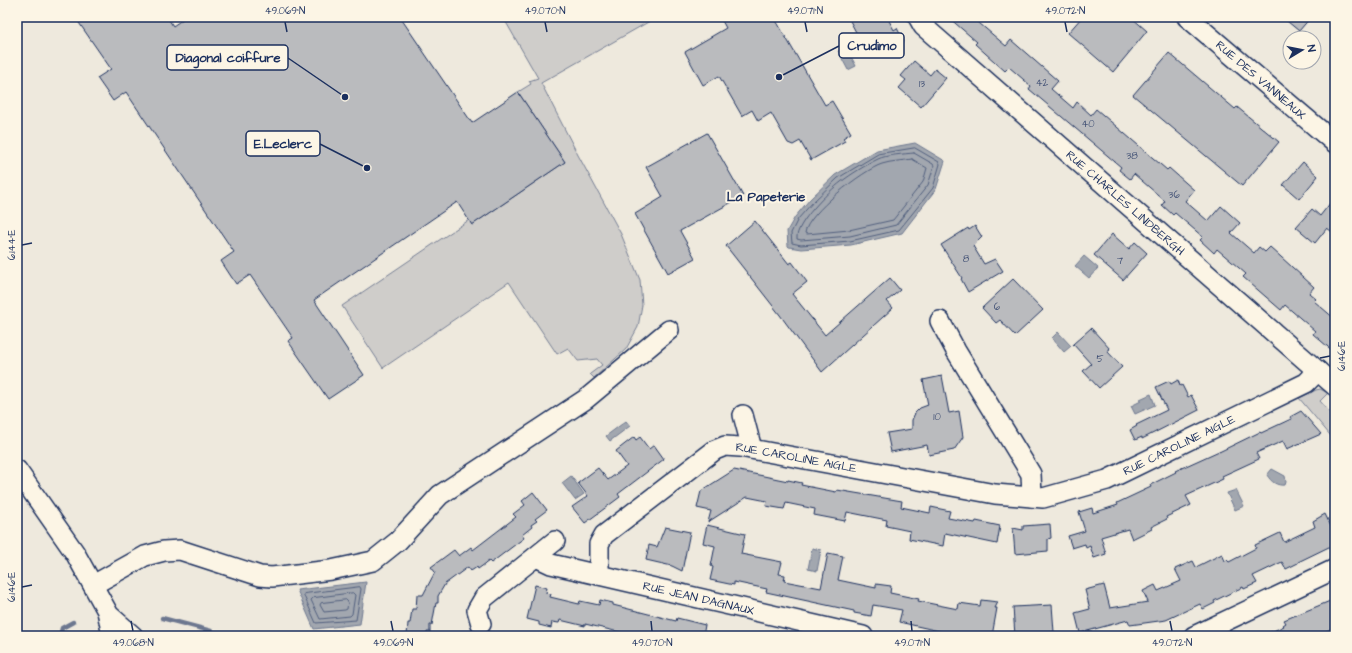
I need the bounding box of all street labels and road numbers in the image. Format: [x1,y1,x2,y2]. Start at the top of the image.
street label: RUE DES VANNEAUX [1212,37,1310,123]
street label: RUE CHARLES LINDBERGH [1062,146,1188,259]
street label: RUE CAROLINE AIGLE [1120,410,1238,479]
street label: RUE CAROLINE AIGLE [735,438,858,477]
street label: RUE JEAN DAGNAUX [641,577,756,619]

